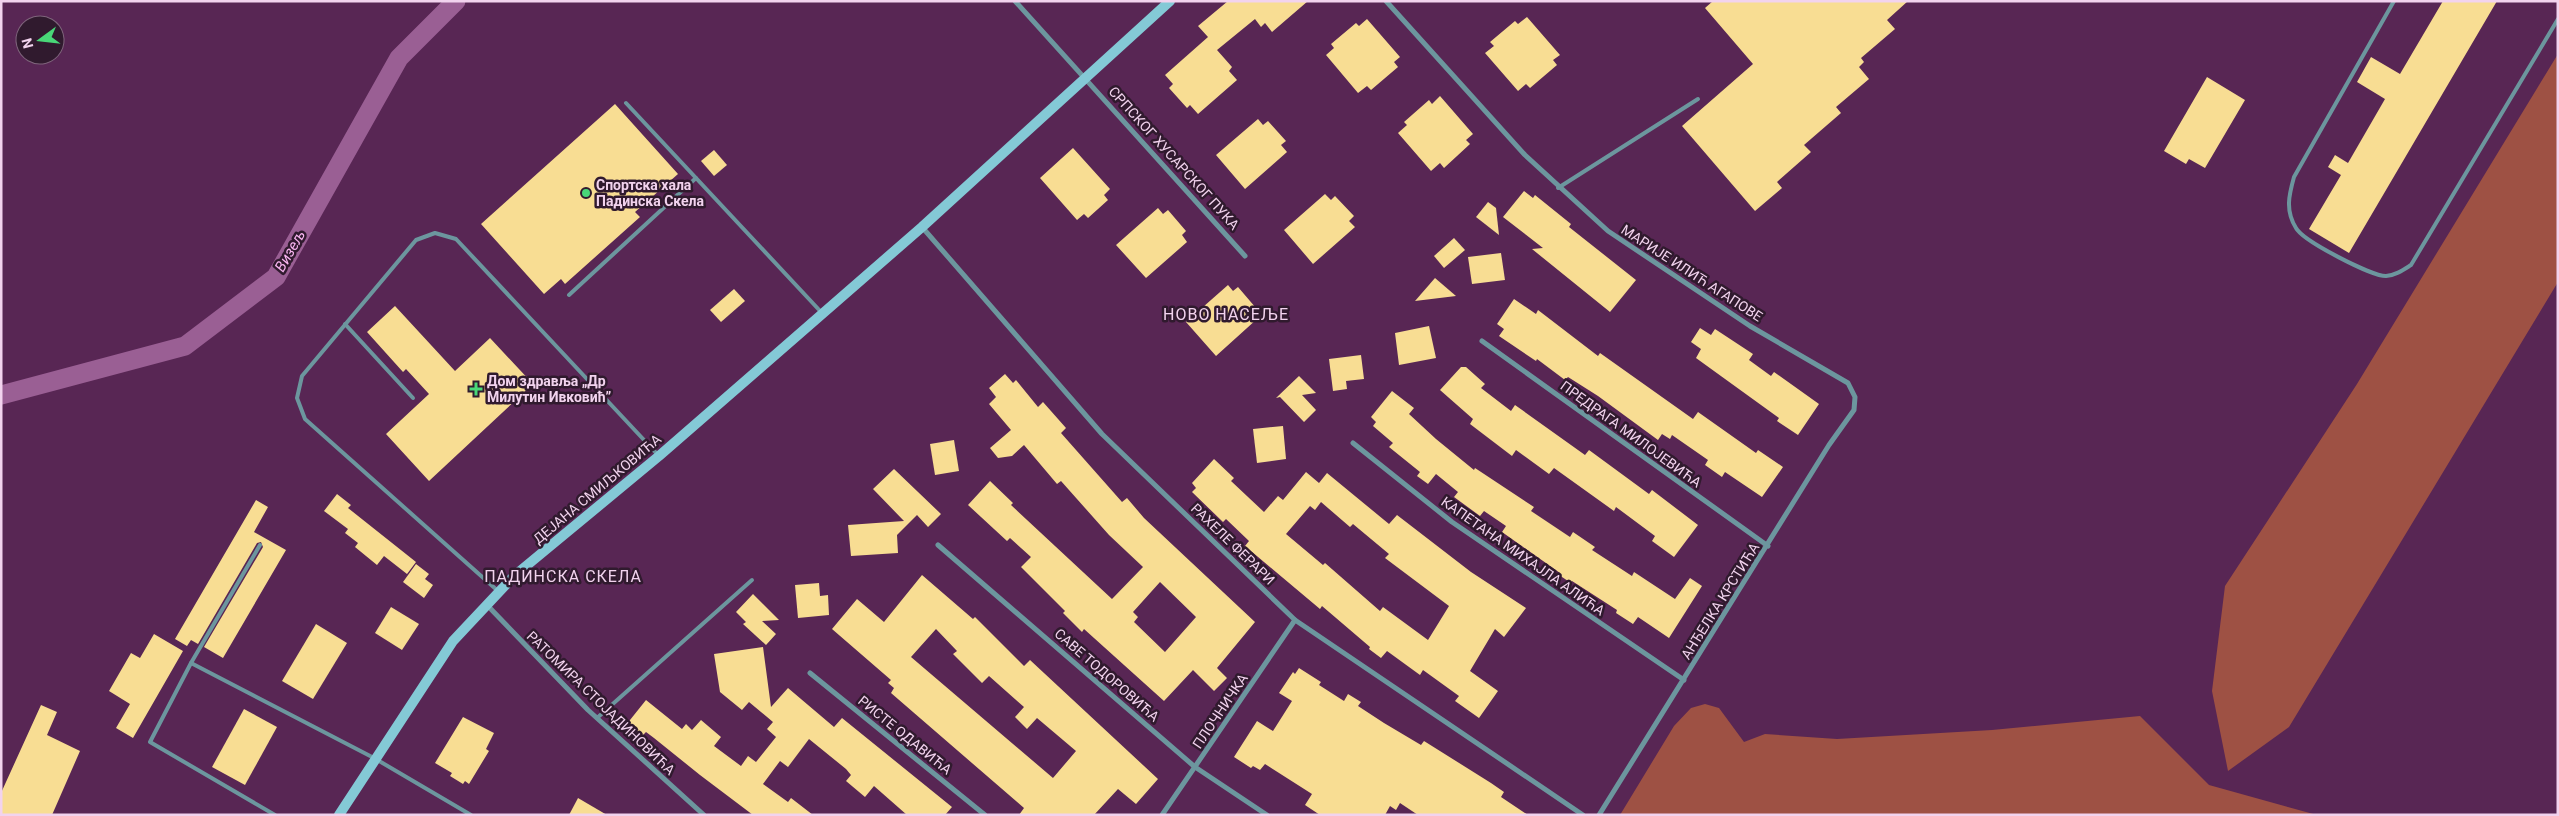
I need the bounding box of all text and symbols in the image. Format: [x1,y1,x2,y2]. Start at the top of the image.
north arrow [15,15,65,65]
text: N [18,37,36,50]
street label: СРПСКОГ ХУСАРСКОГ ПУКА [1106,83,1242,233]
place label: Спортска хала Падинска Скела [596,177,705,209]
marker: Спортска хала Падинска Скела [580,187,592,199]
street label: МАРИЈЕ ИЛИЋ АГАПОВЕ [1618,221,1766,325]
water label: Визељ [271,227,309,275]
district label: НОВО НАСЕЉЕ [1163,305,1289,324]
place label: Дом здравља „Др Милутин Ивковић” [487,373,612,405]
street label: ПРЕДРАГА МИЛОЈЕВИЋА [1558,378,1704,490]
marker: Дом здравља „Др Милутин Ивковић” [469,382,483,396]
street label: ДЕЈАНА СМИЉКОВИЋА [530,431,664,547]
street label: КАПЕТАНА МИХАЈЛА АЛИЋА [1438,493,1608,619]
street label: РАХЕЛЕ ФЕРАРИ [1188,500,1278,588]
street label: АНЂЕЛКА КРСТИЋА [1678,540,1762,662]
district label: ПАДИНСКА СКЕЛА [484,567,642,586]
street label: САВЕ ТОДОРОВИЋА [1051,625,1163,725]
street label: РАТОМИРА СТОЈАДИНОВИЋА [524,628,678,778]
street label: ПЛОЧНИЧКА [1189,671,1251,751]
street label: РИСТЕ ОДАВИЋА [855,692,955,778]

